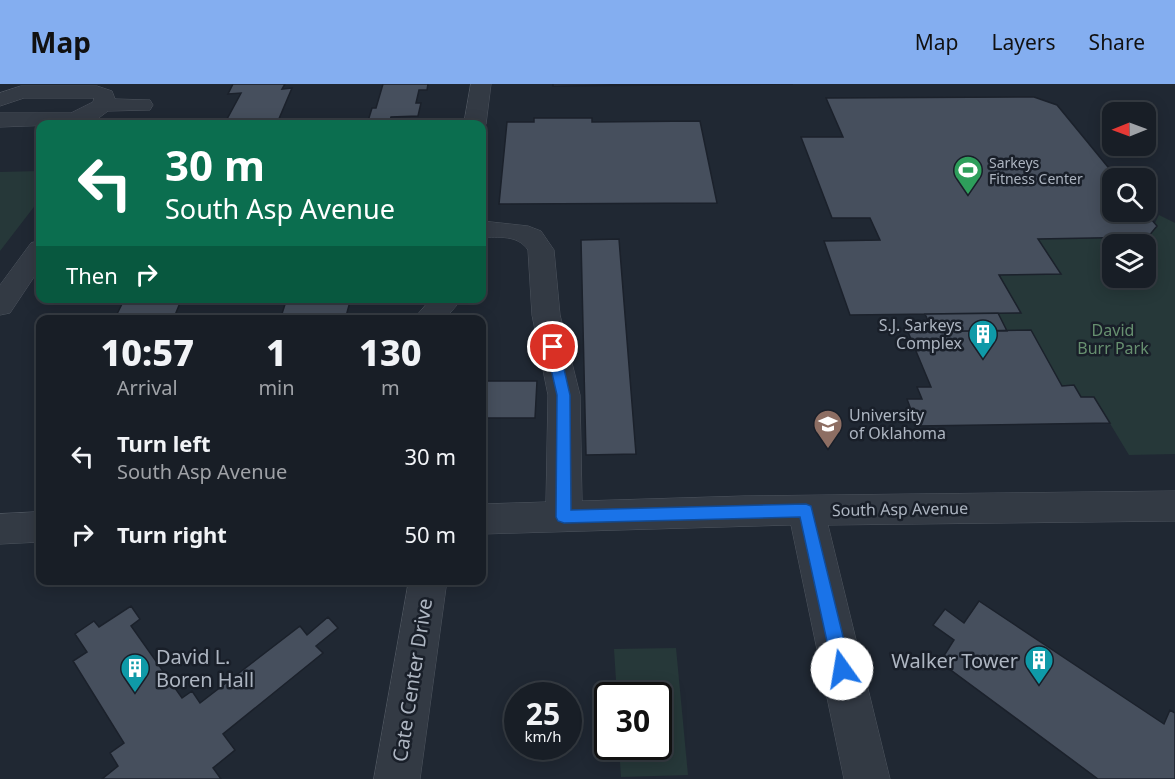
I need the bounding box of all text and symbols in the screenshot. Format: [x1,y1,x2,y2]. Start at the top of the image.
text: Map [30,23,91,61]
text: Map [915,28,959,56]
text: Layers [992,28,1056,56]
text: Share [1089,28,1145,56]
north arrow [1102,102,1156,156]
map controls [1102,102,1156,288]
text: 30 m [165,136,265,193]
icon: left [66,144,144,222]
place label: Sarkeys Fitness Center [989,153,1083,188]
sports icon: Sarkeys Fitness Center [952,154,984,196]
button: search [1102,168,1156,222]
text: South Asp Avenue [165,190,395,227]
button: layers [1102,234,1156,288]
icon: right [130,258,163,291]
text: Then [66,260,118,290]
place label: S.J. Sarkeys Complex [879,314,963,354]
building icon: S.J. Sarkeys Complex [967,318,999,360]
park label: David Burr Park [1077,319,1149,359]
pin [527,321,578,372]
text: 10:57 [100,328,194,377]
text: 1 [266,328,287,377]
text: 130 [359,328,422,377]
icon: arrive [536,330,569,363]
text: Arrival [117,374,178,401]
text: min [258,374,295,401]
text: m [381,374,400,401]
place label: University of Oklahoma [849,404,946,444]
school or university icon: University of Oklahoma [812,408,844,450]
text: Turn left [117,428,211,458]
icon: left [66,440,99,473]
text: 30 m [405,441,456,471]
text: South Asp Avenue [117,458,287,485]
street label: South Asp Avenue [832,497,968,521]
icon: right [66,518,99,551]
text: Turn right [117,519,227,549]
text: 50 m [405,519,456,549]
street label: Cate Center Drive [386,596,438,764]
position arrow [810,637,874,701]
place label: David L. Boren Hall [156,643,254,693]
building icon: Walker Tower [1023,644,1055,686]
place label: Walker Tower [891,647,1018,674]
building icon: David L. Boren Hall [119,652,151,694]
speed limit sign: 30 [594,682,672,760]
text: 25 [526,693,560,734]
text: km/h [525,726,561,746]

